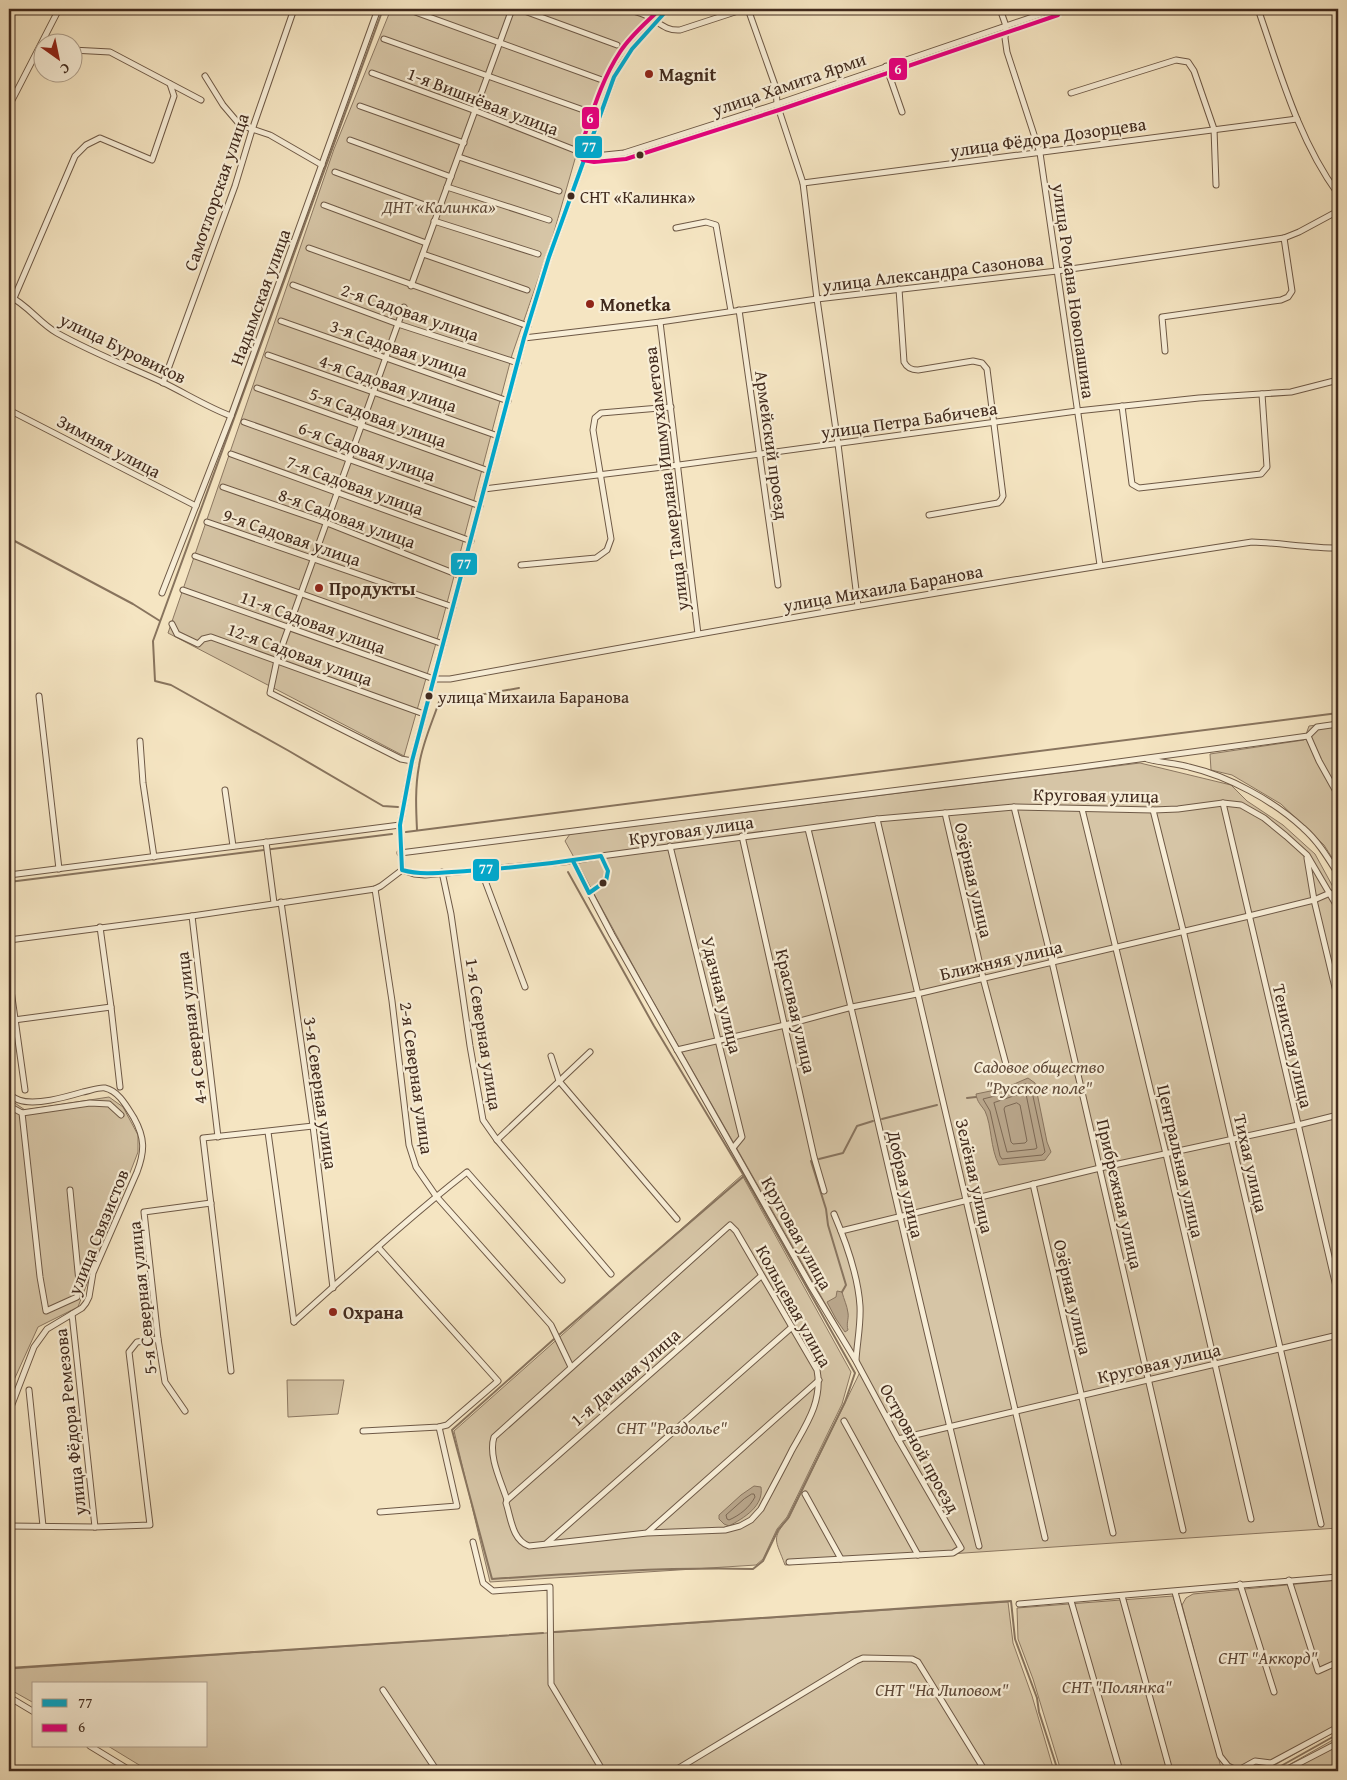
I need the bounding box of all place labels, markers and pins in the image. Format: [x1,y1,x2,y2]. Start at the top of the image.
place label: Magnit [659,61,716,88]
marker: Magnit [643,68,655,80]
unlabelled marker [635,150,645,160]
place label: СНТ «Калинка» [580,184,696,209]
marker: СНТ «Калинка» [566,191,576,201]
place label: Monetka [600,291,672,318]
marker: Monetka [584,298,596,310]
place label: Продукты [329,575,415,602]
marker: Продукты [313,582,325,594]
place label: улица Михаила Баранова [437,684,629,709]
marker: улица Михаила Баранова [424,691,434,701]
unlabelled marker [598,878,608,888]
place label: Охрана [343,1299,404,1326]
marker: Охрана [327,1306,339,1318]

